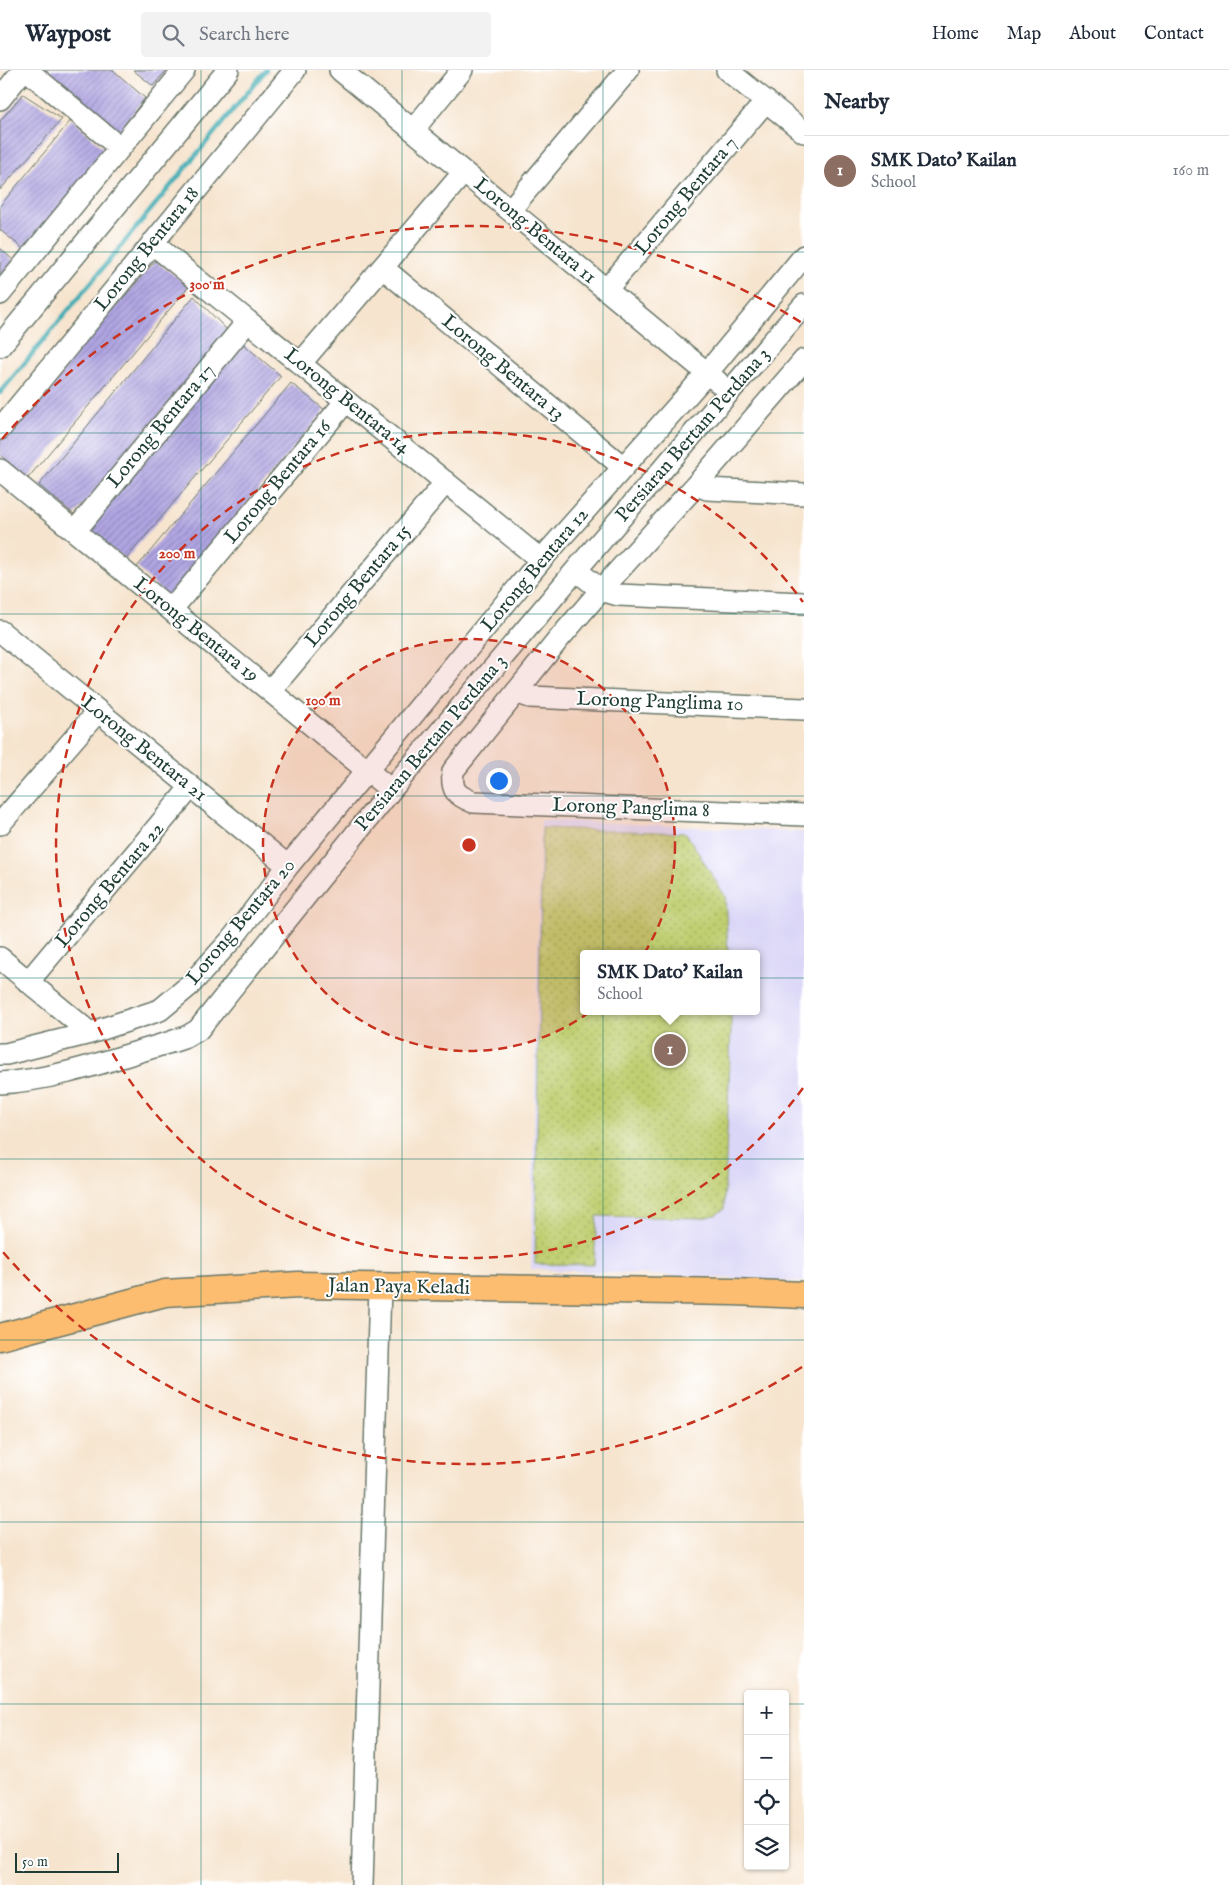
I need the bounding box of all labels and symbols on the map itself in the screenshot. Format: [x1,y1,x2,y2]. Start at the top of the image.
street label: Lorong Bentara 7 [629,132,743,260]
street label: Lorong Bentara 11 [468,172,602,290]
street label: Lorong Bentara 18 [89,182,205,316]
text: 300 m [189,275,225,294]
street label: Lorong Bentara 13 [436,309,570,427]
street label: Lorong Bentara 14 [279,342,415,460]
street label: Persiaran Bertam Perdana 3 [610,343,776,527]
street label: Lorong Bentara 17 [102,359,220,493]
street label: Lorong Bentara 16 [219,415,337,549]
street label: Lorong Bentara 12 [476,503,594,637]
street label: Lorong Bentara 15 [299,520,417,652]
text: 200 m [159,544,196,563]
street label: Lorong Bentara 19 [128,572,264,688]
street label: Persiaran Bertam Perdana 3 [350,649,512,837]
street label: Lorong Panglima 10 [576,687,744,717]
street label: Lorong Bentara 21 [76,691,212,807]
text: 100 m [305,691,341,710]
your location [486,768,512,794]
street label: Lorong Panglima 8 [552,793,710,823]
street label: Lorong Bentara 22 [50,817,170,953]
centre of rings [460,836,478,854]
street label: Lorong Bentara 20 [181,854,301,990]
pin: 1 [654,1031,686,1069]
street label: Jalan Paya Keladi [326,1273,470,1301]
scale bar [15,1850,119,1873]

